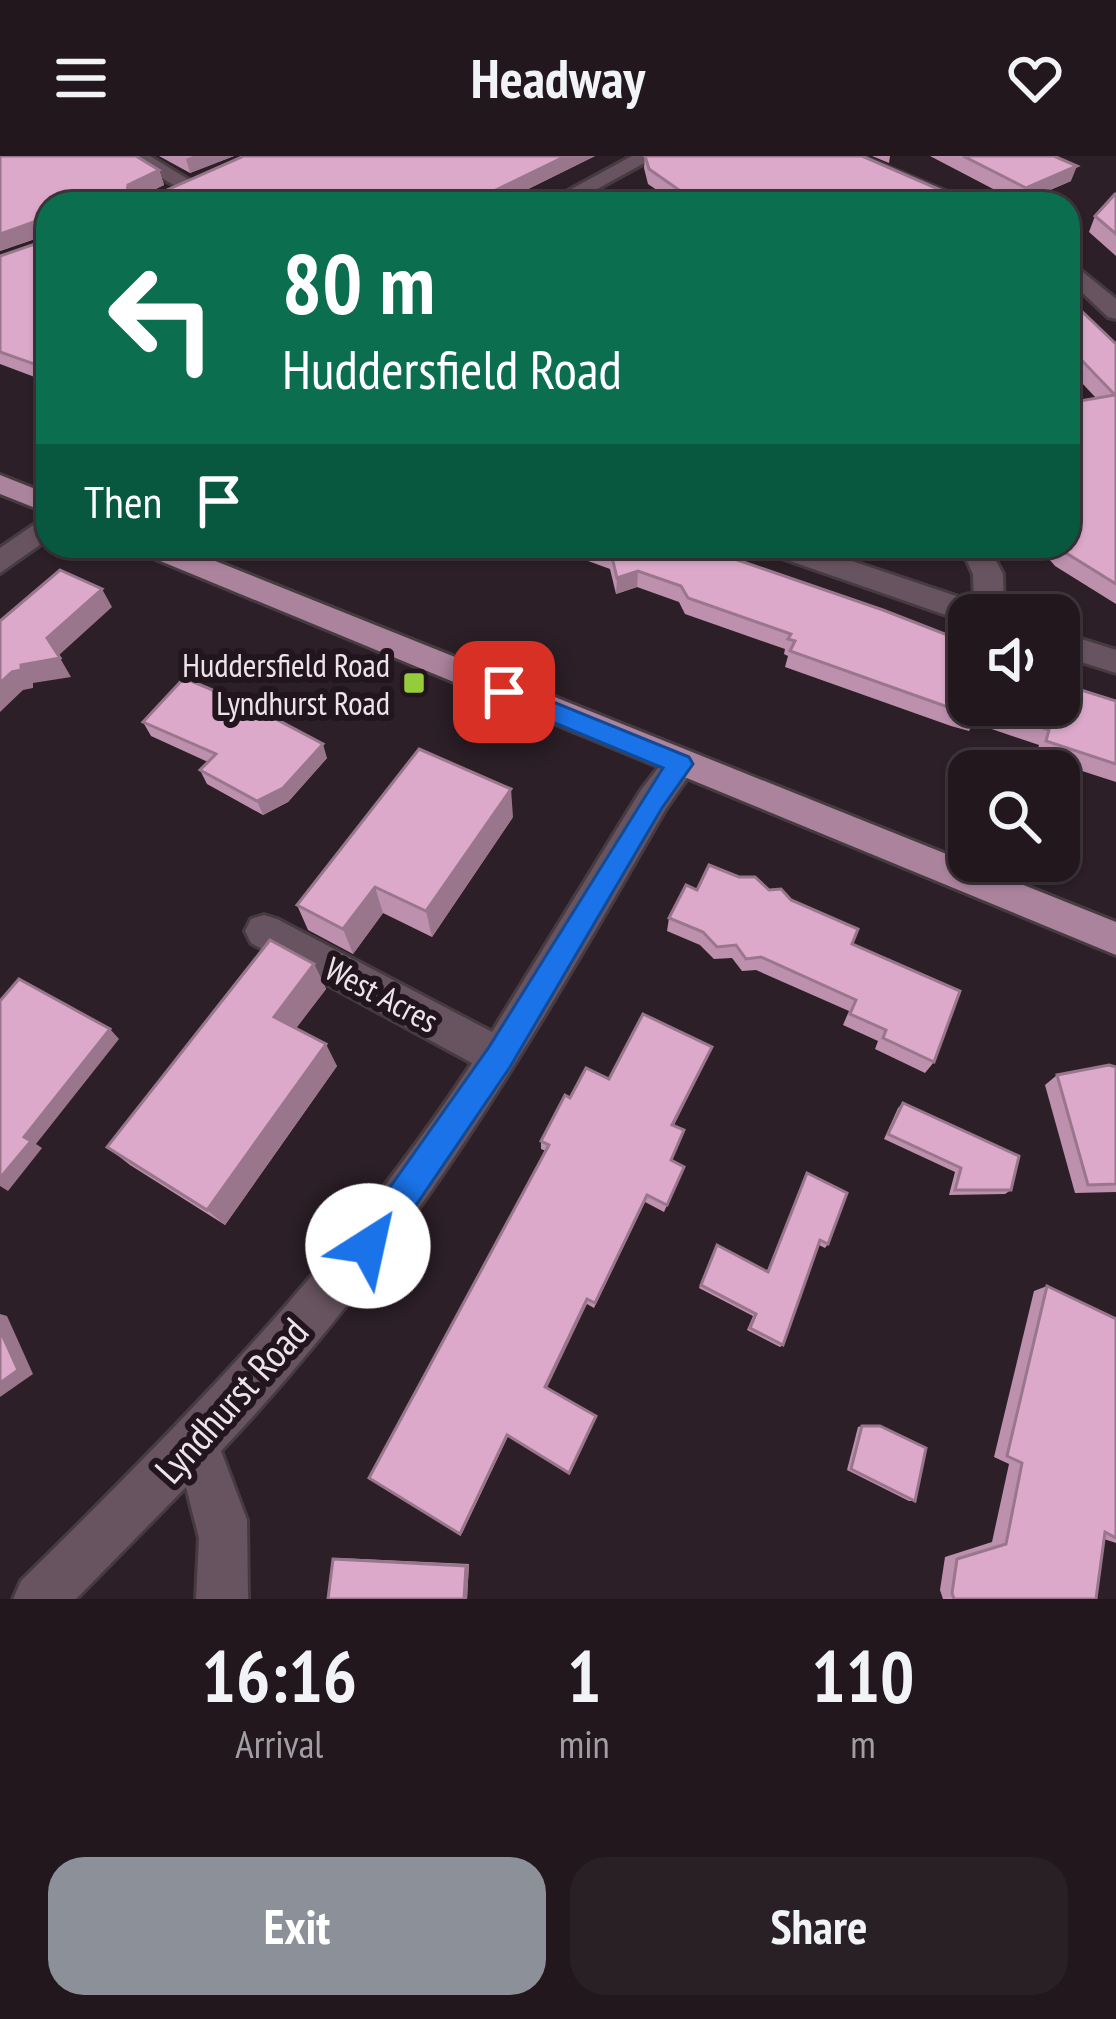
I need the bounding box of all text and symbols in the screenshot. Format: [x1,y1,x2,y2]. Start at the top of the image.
text: Headway [471,43,645,113]
icon: menu [48,45,114,111]
icon: heart [1002,45,1068,111]
text: 80 m [282,228,435,337]
icon: left [84,240,240,396]
text: Huddersfield Road [282,334,622,404]
icon: arrive [186,468,252,534]
text: Then [84,472,162,530]
map controls [948,594,1080,882]
button: sound [948,594,1080,726]
pin [453,641,555,743]
place label: Huddersfield Road Lyndhurst Road [182,643,390,724]
icon: arrive [471,659,537,725]
marker: Huddersfield Road Lyndhurst Road [401,670,427,696]
button: search [948,750,1080,882]
street label: West Acres [318,946,446,1042]
position arrow [305,1183,431,1309]
street label: Lyndhurst Road [143,1307,319,1493]
text: 16:16 [202,1629,357,1722]
text: 1 [567,1629,601,1722]
text: 110 [811,1629,914,1722]
text: Arrival [235,1718,323,1769]
text: min [559,1718,610,1769]
text: m [850,1718,876,1769]
button: Exit [48,1857,546,1995]
button: Share [570,1857,1068,1995]

